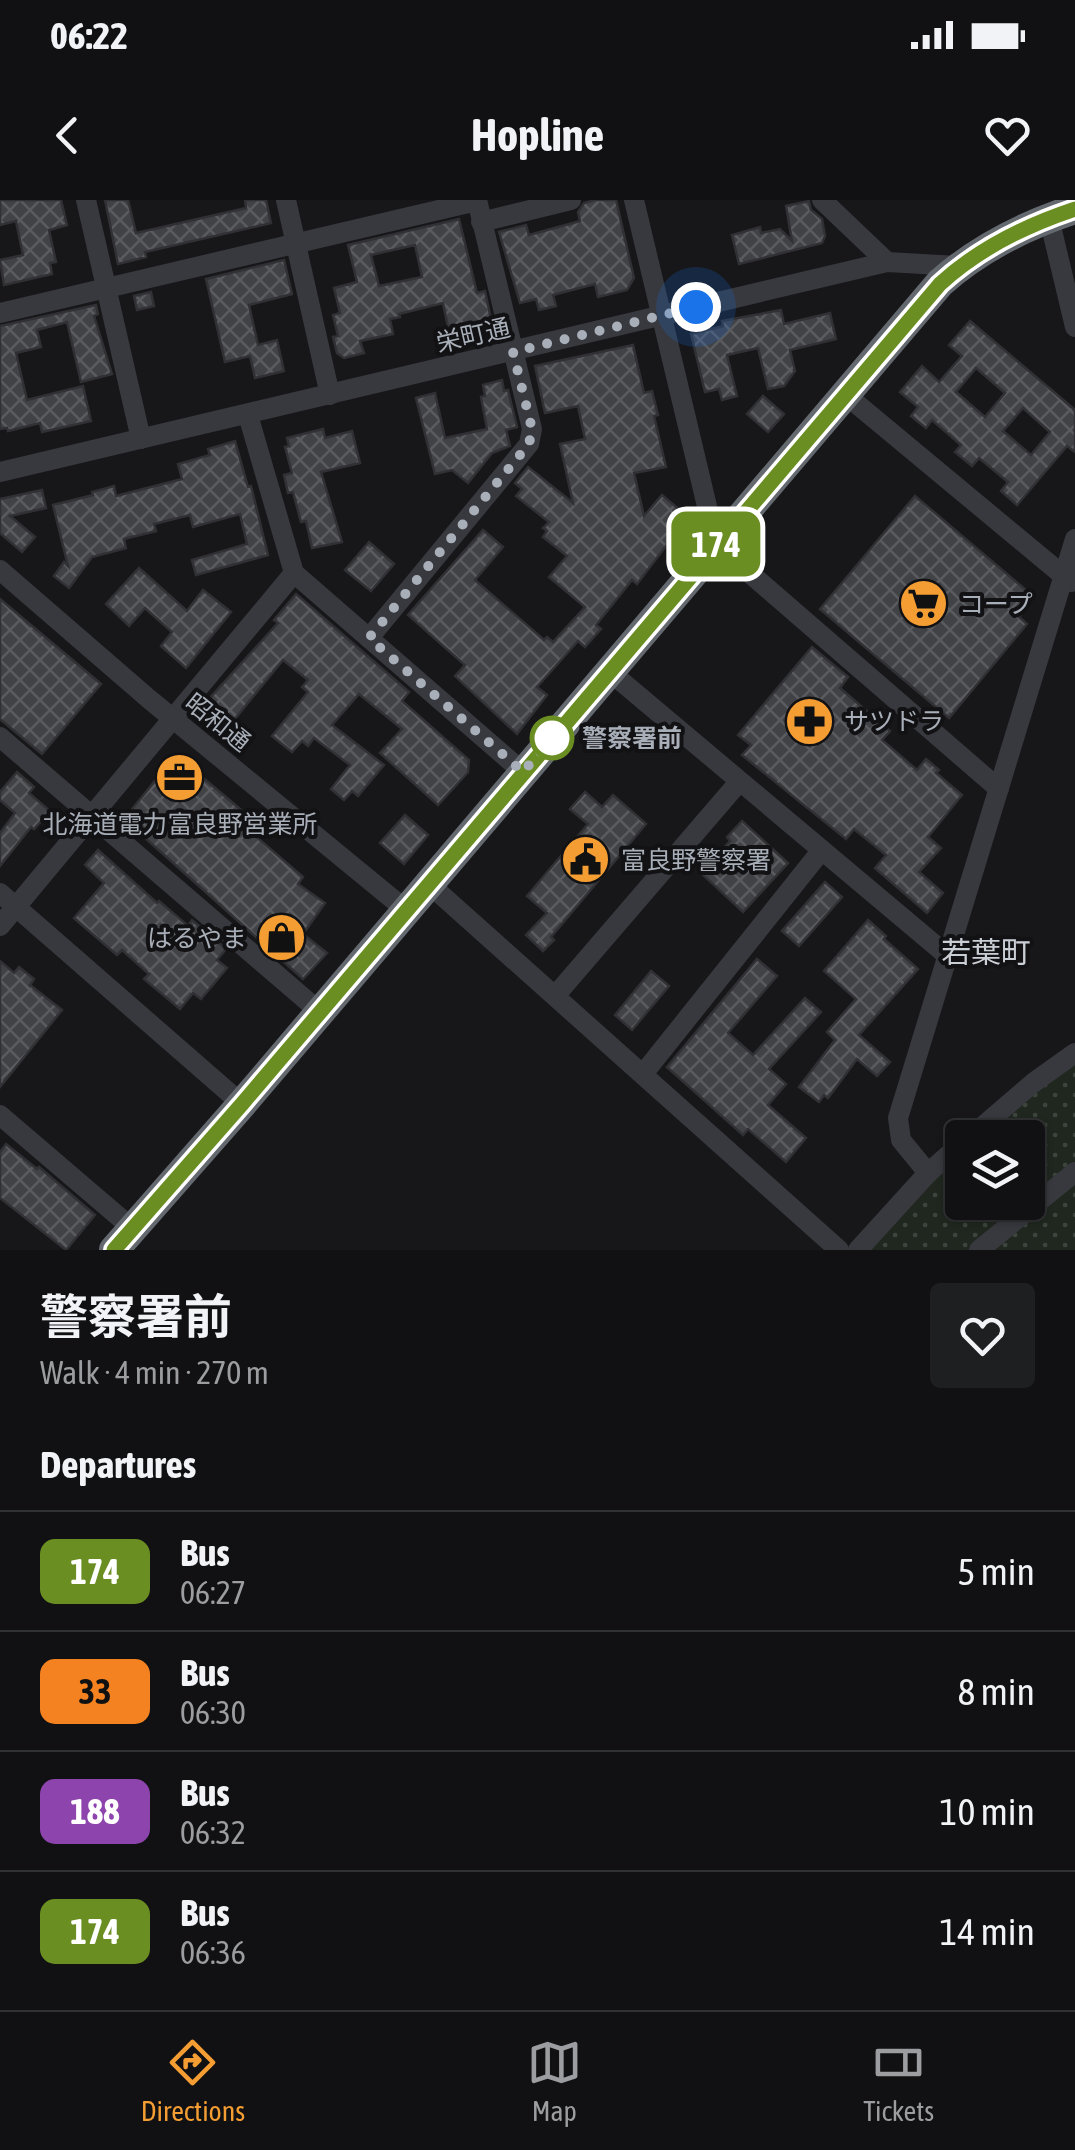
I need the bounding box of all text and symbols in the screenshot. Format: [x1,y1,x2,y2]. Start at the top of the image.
text: 06:22 [50,14,128,57]
icon: back [40,108,95,163]
icon: heart [980,108,1035,163]
text: Hopline [471,109,604,161]
your location [671,282,721,332]
street label: 栄町通 [433,313,513,357]
line badge: 174 [658,512,774,576]
text: 174 [691,524,741,564]
supermarket icon: コープ [898,578,950,630]
place label: コープ [959,590,1033,618]
street label: 昭和通 [180,688,256,756]
pharmacy icon: サツドラ [783,695,835,747]
place label: サツドラ [844,707,944,735]
marker: 警察署前 [531,717,573,759]
place label: 警察署前 [582,724,682,752]
office icon: 北海道電力富良野営業所 [154,752,206,804]
place label: 北海道電力富良野営業所 [42,810,318,838]
public building icon: 富良野警察署 [560,834,612,886]
place label: 富良野警察署 [621,846,771,874]
shop icon: はるやま [256,912,308,964]
place label: はるやま [147,924,247,952]
district label: 若葉町 [941,935,1031,969]
map controls [945,1120,1045,1220]
button: layers [945,1120,1045,1220]
button: heart [930,1283,1035,1388]
text: 警察署前 [40,1289,232,1344]
text: Walk · 4 min · 270 m [40,1354,269,1391]
text: Departures [40,1443,196,1486]
text: Bus [180,1531,230,1574]
text: 5 min [957,1550,1035,1593]
text: 174 [70,1551,120,1591]
text: 06:27 [180,1574,246,1611]
text: Bus [180,1651,230,1694]
text: 8 min [957,1670,1035,1713]
text: 33 [79,1671,111,1711]
text: 06:30 [180,1694,246,1731]
text: Bus [180,1771,230,1814]
text: 10 min [940,1790,1035,1833]
text: 188 [70,1791,120,1831]
text: 06:32 [180,1814,246,1851]
text: Bus [180,1891,230,1934]
text: 14 min [940,1910,1035,1953]
text: 174 [70,1911,120,1951]
text: 06:36 [180,1934,246,1971]
tab: Directions [141,2035,245,2127]
tab: Map [527,2035,582,2127]
tab: Tickets [863,2035,934,2127]

